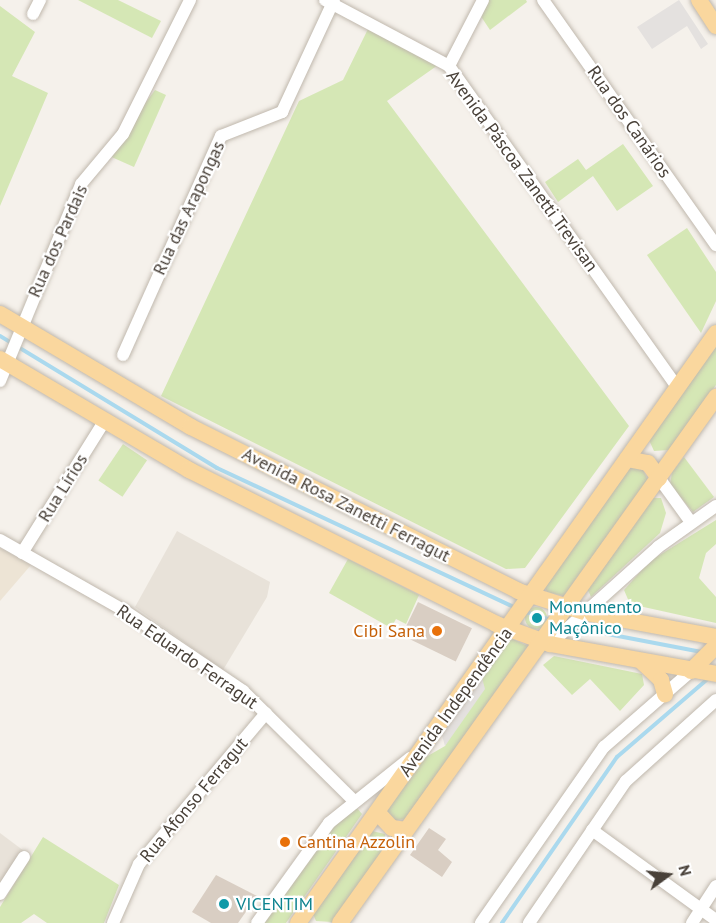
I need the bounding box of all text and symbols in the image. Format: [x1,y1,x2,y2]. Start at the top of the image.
street label: Rua dos Canários [582,62,676,182]
street label: Avenida Páscoa Zanetti Trevisan [441,66,603,276]
street label: Rua das Arapongas [148,137,230,279]
street label: Rua dos Pardais [23,181,93,301]
street label: Avenida Rosa Zanetti Ferragut [238,443,454,567]
street label: Rua Lírios [34,450,92,526]
place label: Monumento Maçônico [549,597,642,640]
street label: Rua Eduardo Ferragut [112,600,262,714]
marker: Monumento Maçônico [530,611,544,625]
place label: Cibi Sana [353,620,425,642]
street label: Avenida Independência [395,623,517,781]
marker: Cibi Sana [430,624,444,638]
street label: Rua Afonso Ferragut [135,733,253,867]
place label: Cantina Azzolin [297,831,416,853]
marker: Cantina Azzolin [278,835,292,849]
north arrow [638,845,698,905]
text: N [674,863,696,878]
place label: VICENTIM [236,893,313,915]
marker: VICENTIM [217,897,231,911]

